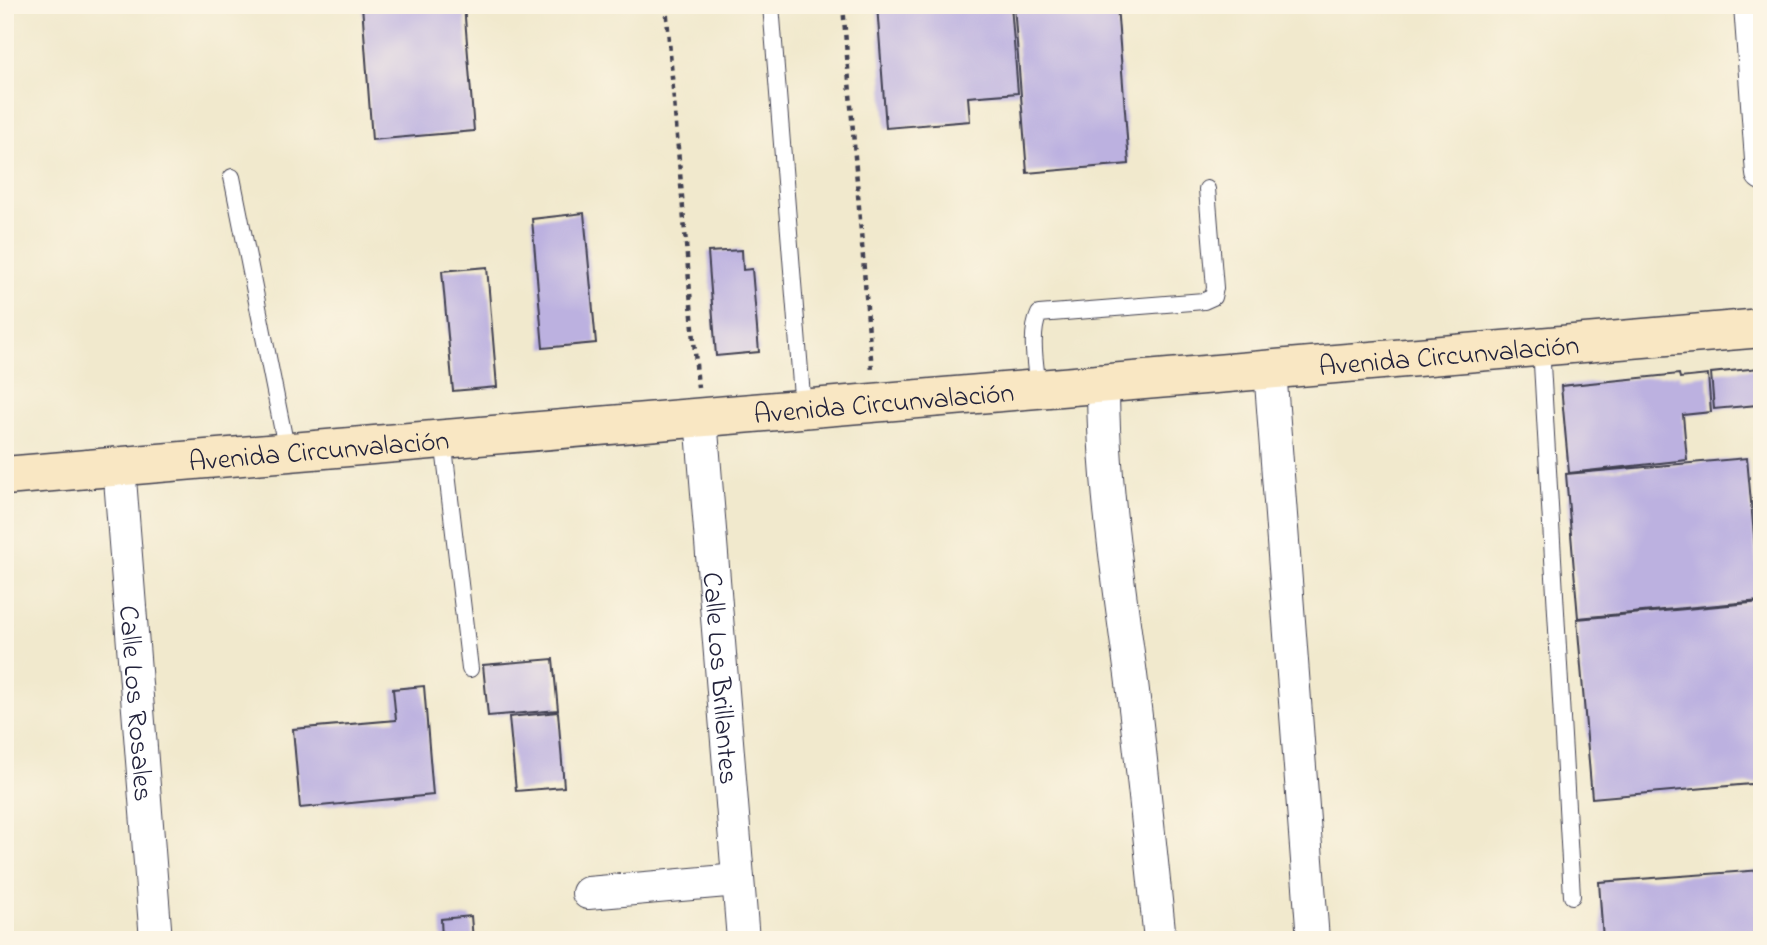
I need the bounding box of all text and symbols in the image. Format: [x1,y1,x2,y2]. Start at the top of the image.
street label: Avenida Circunvalación [1317,326,1581,389]
street label: Avenida Circunvalación [752,374,1016,437]
street label: Avenida Circunvalación [187,422,451,484]
street label: Calle Los Brillantes [689,571,747,786]
street label: Calle Los Rosales [106,604,162,803]

